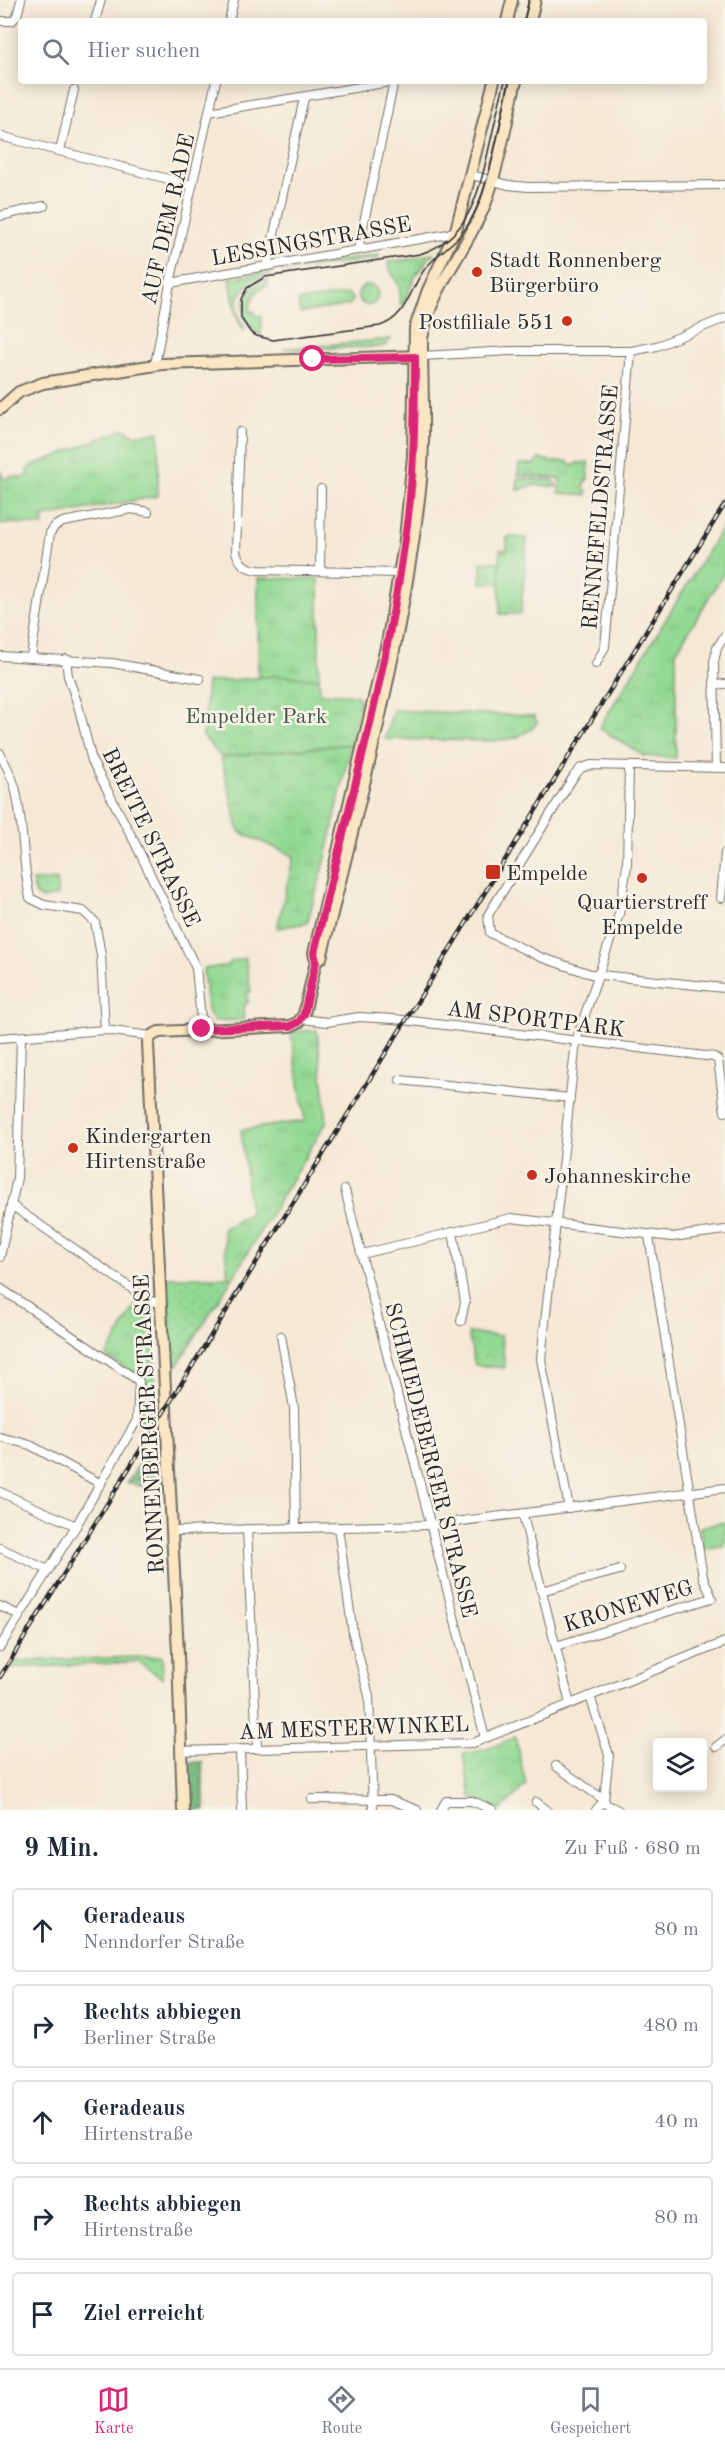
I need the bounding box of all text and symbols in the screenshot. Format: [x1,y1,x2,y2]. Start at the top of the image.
search box [18,18,707,84]
icon: search [39,35,72,68]
text: Hier suchen [87,40,200,62]
street label: AUF DEM RADE [139,132,199,307]
street label: LESSINGSTRASSE [209,214,413,270]
place label: Stadt Ronnenberg Bürgerbüro [489,250,661,297]
marker: Stadt Ronnenberg Bürgerbüro [470,265,484,279]
place label: Postfiliale 551 [418,312,555,334]
marker: Postfiliale 551 [560,314,574,328]
route start [299,345,325,371]
street label: RENNEFELDSTRASSE [579,384,623,631]
park label: Empelder Park [185,706,327,728]
street label: BREITE STRASSE [97,745,203,931]
marker: Empelde [484,863,502,881]
place label: Empelde [506,863,588,885]
marker: Quartierstreff Empelde [635,871,649,885]
place label: Quartierstreff Empelde [577,892,708,939]
street label: AM SPORTPARK [445,998,626,1042]
route end [188,1015,214,1041]
place label: Kindergarten Hirtenstraße [85,1126,212,1173]
marker: Kindergarten Hirtenstraße [66,1141,80,1155]
place label: Johanneskirche [544,1166,691,1188]
marker: Johanneskirche [525,1168,539,1182]
street label: RONNENBERGER STRASSE [131,1273,169,1575]
street label: SCHMIEDEBERGER STRASSE [380,1301,480,1620]
street label: KRONEWEG [561,1577,696,1637]
street label: AM MESTERWINKEL [238,1714,470,1744]
map controls [653,1738,707,1792]
button: layers [653,1738,707,1792]
text: 9 Min. [24,1836,99,1862]
text: Zu Fuß · 680 m [564,1839,701,1859]
text: Geradeaus [83,1906,185,1928]
icon: ahead [26,1914,59,1947]
text: 80 m [654,1920,699,1940]
text: Nenndorfer Straße [83,1933,245,1953]
text: Rechts abbiegen [83,2002,242,2024]
icon: right [26,2010,59,2043]
text: 480 m [643,2016,699,2036]
text: Berliner Straße [83,2029,216,2049]
text: Geradeaus [83,2098,185,2120]
icon: ahead [26,2106,59,2139]
text: 40 m [654,2112,699,2132]
text: Hirtenstraße [83,2125,193,2145]
text: Rechts abbiegen [83,2194,242,2216]
icon: right [26,2202,59,2235]
text: 80 m [654,2208,699,2228]
text: Hirtenstraße [83,2221,193,2241]
icon: arrive [26,2298,59,2331]
text: Ziel erreicht [83,2303,204,2325]
tab: Karte [94,2383,133,2439]
tab: Route [321,2383,362,2439]
tab: Gespeichert [550,2383,631,2439]

